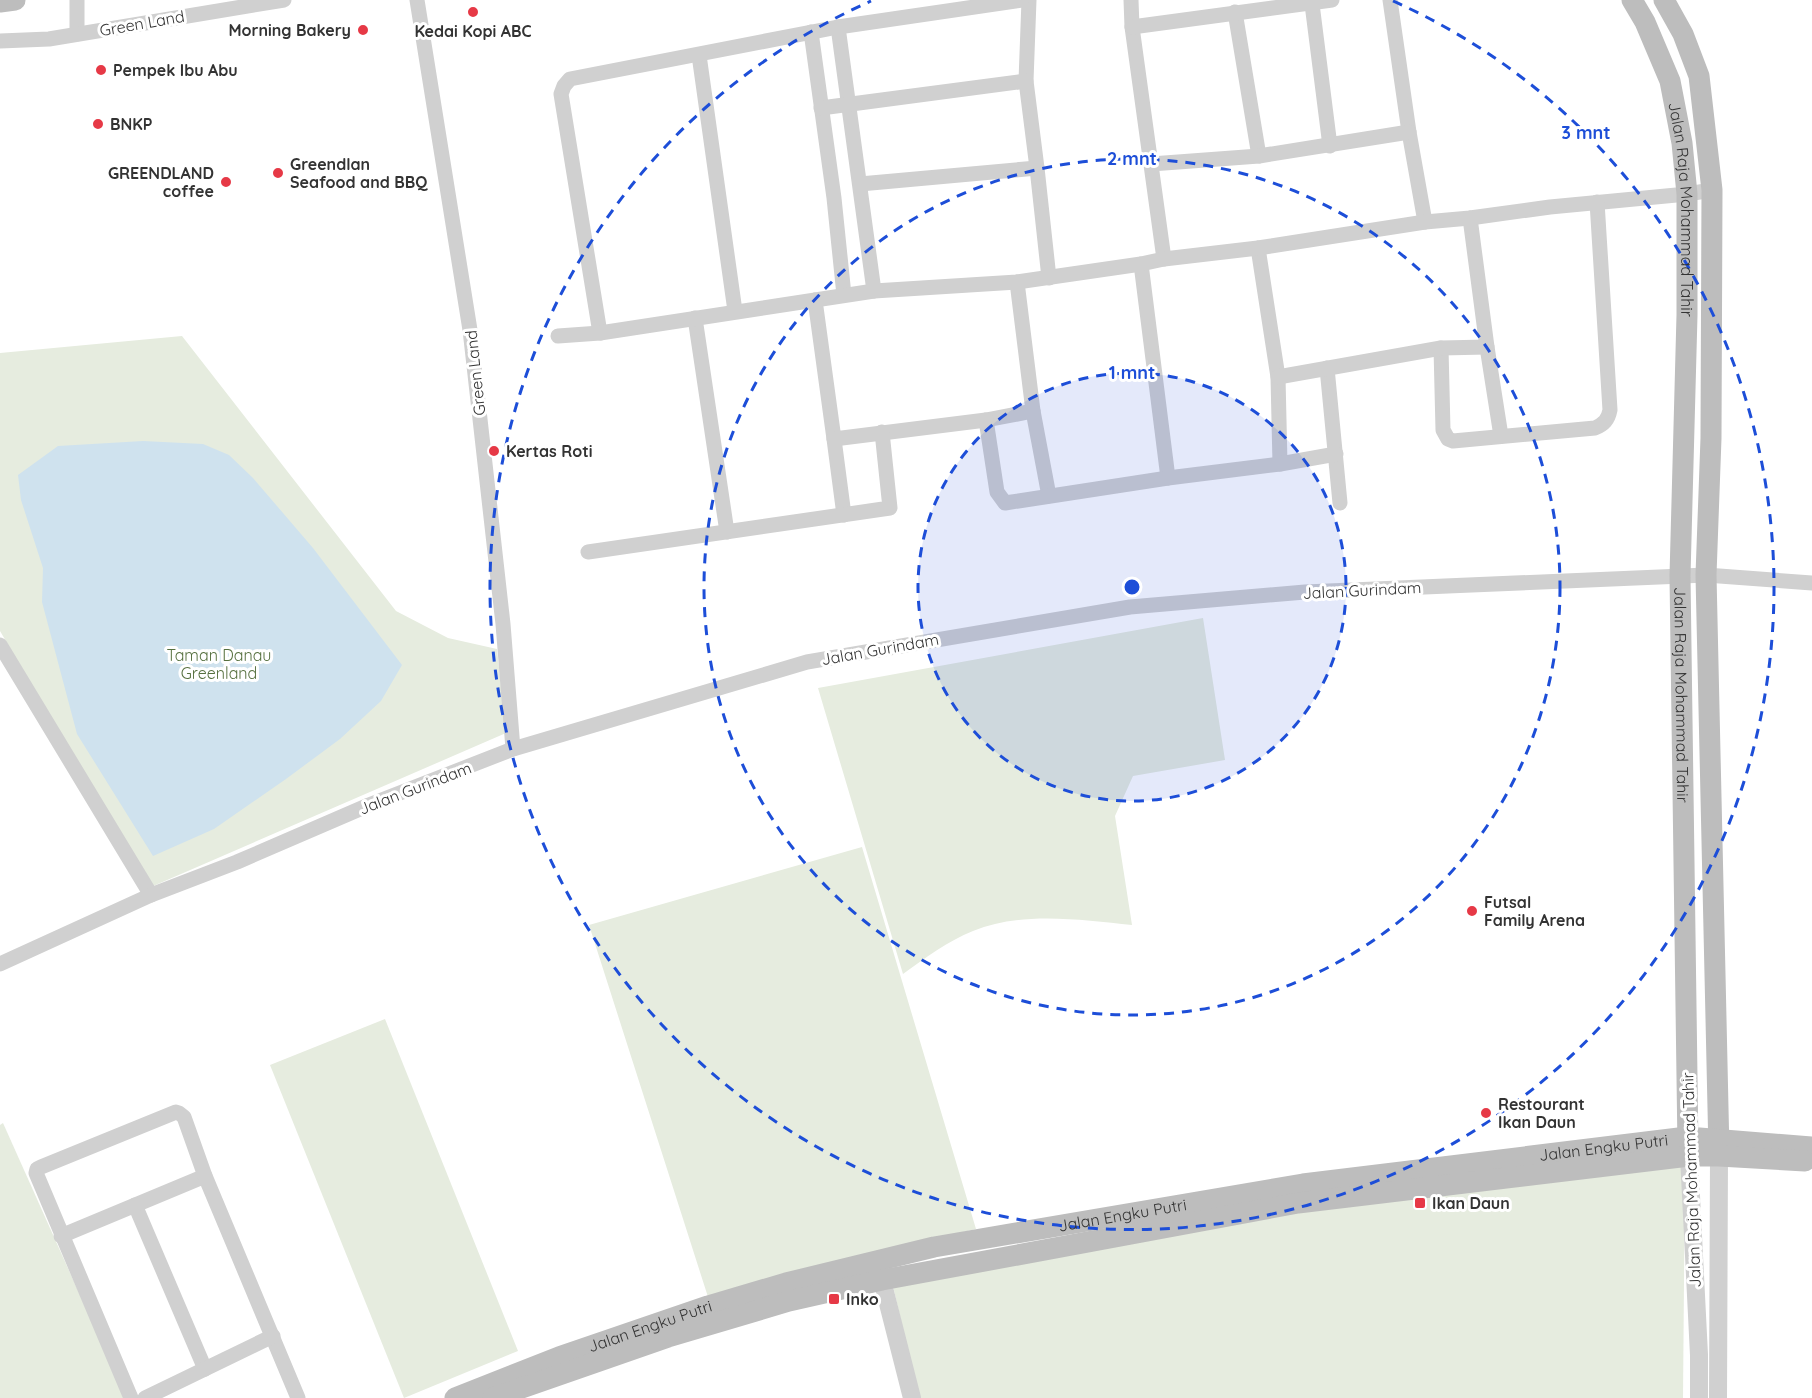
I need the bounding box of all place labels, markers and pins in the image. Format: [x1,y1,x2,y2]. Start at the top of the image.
marker: Kedai Kopi ABC [466,5,480,19]
place label: Morning Bakery [228,20,351,40]
place label: Kedai Kopi ABC [414,21,532,41]
marker: Morning Bakery [356,23,370,37]
place label: Pempek Ibu Abu [113,60,238,80]
marker: Pempek Ibu Abu [94,63,108,77]
place label: BNKP [110,114,153,134]
marker: BNKP [91,117,105,131]
place label: Greendlan Seafood and BBQ [290,154,428,192]
place label: GREENDLAND coffee [108,163,214,201]
marker: Greendlan Seafood and BBQ [271,166,285,180]
marker: GREENDLAND coffee [219,175,233,189]
place label: Kertas Roti [506,441,593,461]
marker: Kertas Roti [487,444,501,458]
centre of rings [1122,577,1142,597]
place label: Futsal Family Arena [1484,892,1585,930]
marker: Futsal Family Arena [1465,904,1479,918]
place label: Restourant Ikan Daun [1498,1094,1585,1132]
marker: Restourant Ikan Daun [1479,1106,1493,1120]
place label: Ikan Daun [1432,1193,1510,1213]
marker: Ikan Daun [1413,1196,1427,1210]
place label: Inko [846,1289,879,1309]
marker: Inko [827,1292,841,1306]

